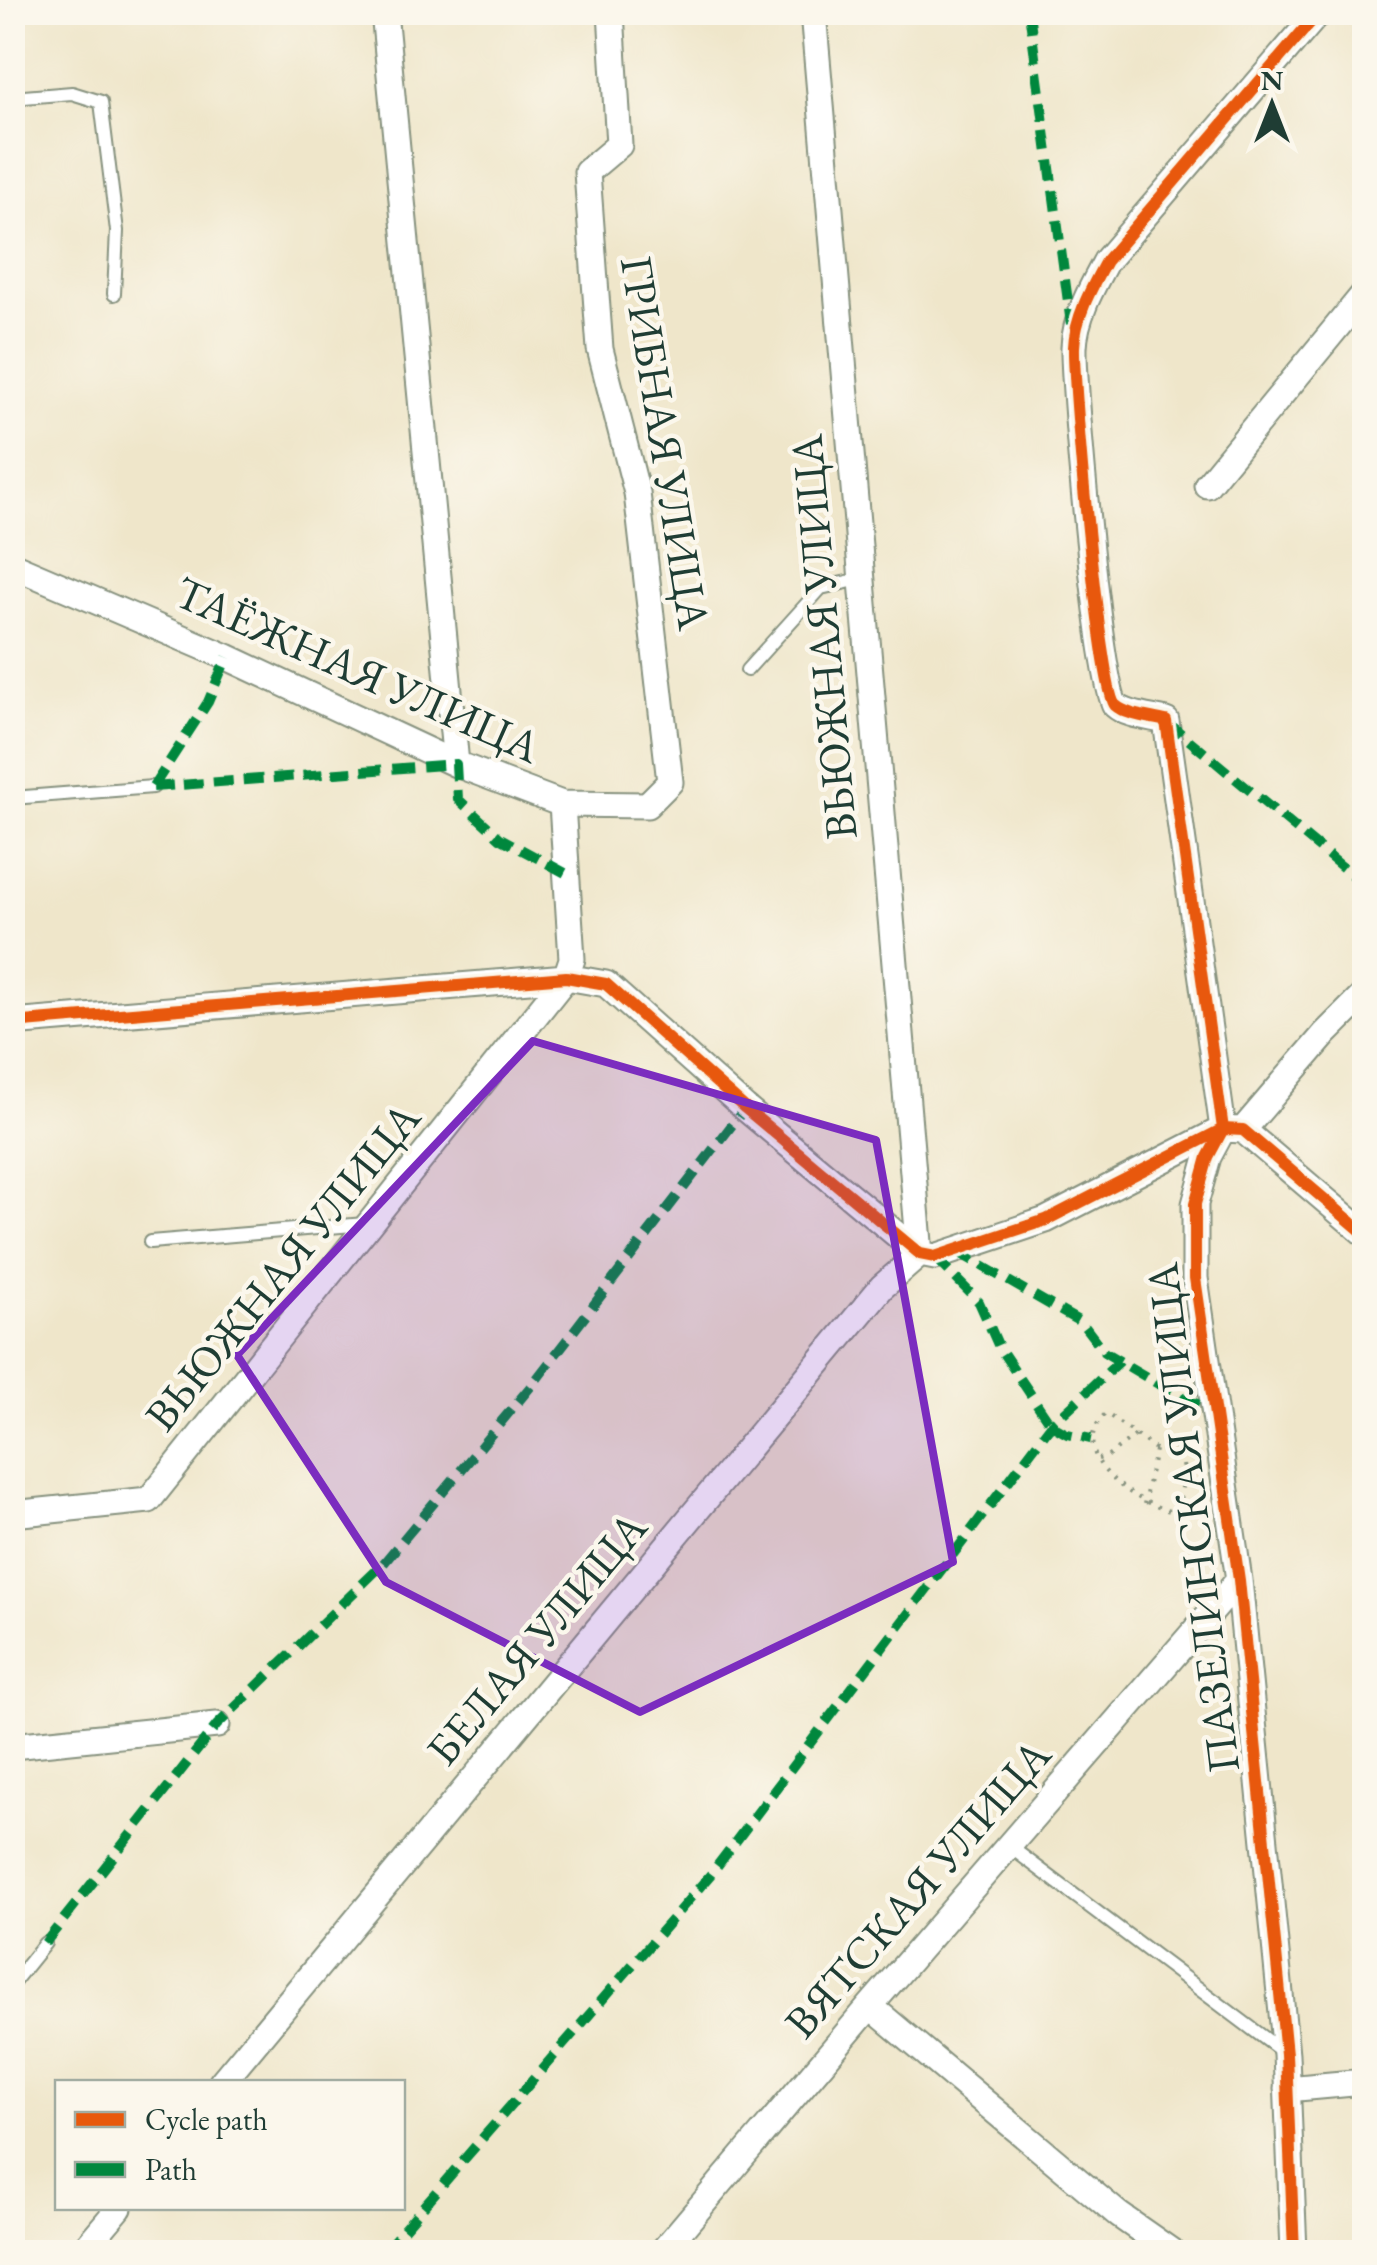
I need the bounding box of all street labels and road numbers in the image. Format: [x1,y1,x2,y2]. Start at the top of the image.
street label: ГРИБНАЯ УЛИЦА [608,252,724,635]
street label: ВЬЮЖНАЯ УЛИЦА [776,431,870,842]
street label: ТАЁЖНАЯ УЛИЦА [166,562,550,776]
street label: ВЬЮЖНАЯ УЛИЦА [132,1089,433,1442]
street label: ПАЗЕЛИНСКАЯ УЛИЦА [1132,1259,1252,1776]
street label: БЕЛАЯ УЛИЦА [413,1498,660,1777]
street label: ВЯТСКАЯ УЛИЦА [771,1726,1063,2050]

